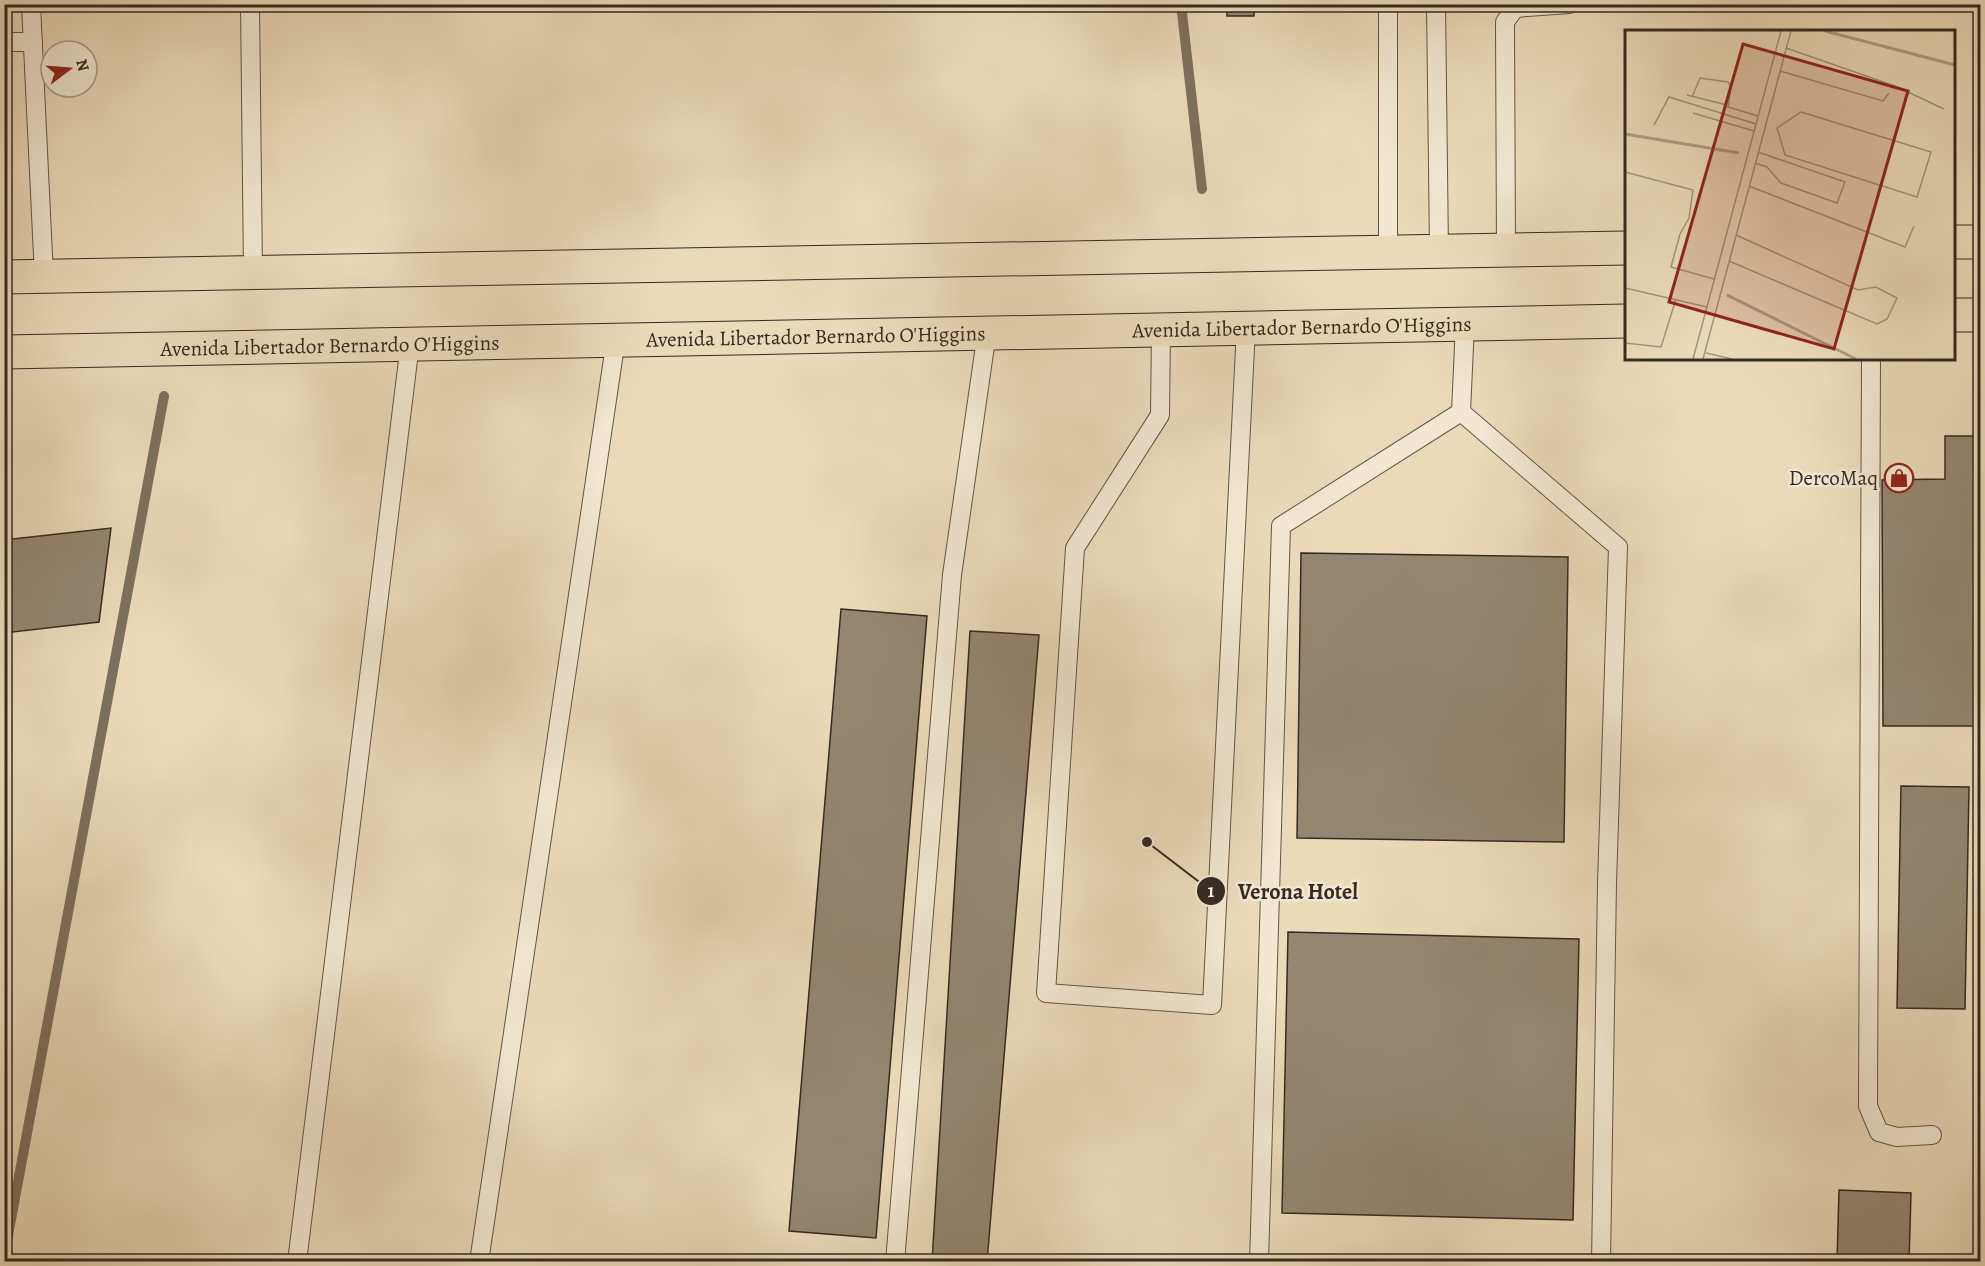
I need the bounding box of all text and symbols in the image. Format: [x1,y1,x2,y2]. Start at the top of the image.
inset map [1625,30,1955,360]
north arrow [39,39,99,99]
text: N [70,57,95,74]
street label: Avenida Libertador Bernardo O'Higgins [1131,310,1472,344]
street label: Avenida Libertador Bernardo O'Higgins [645,319,986,354]
street label: Avenida Libertador Bernardo O'Higgins [159,329,500,363]
shop icon: DercoMaq [1883,462,1915,494]
place label: DercoMaq [1789,464,1878,492]
callout: Verona Hotel [1196,871,1370,911]
text: Verona Hotel [1237,877,1358,907]
text: 1 [1208,879,1215,903]

